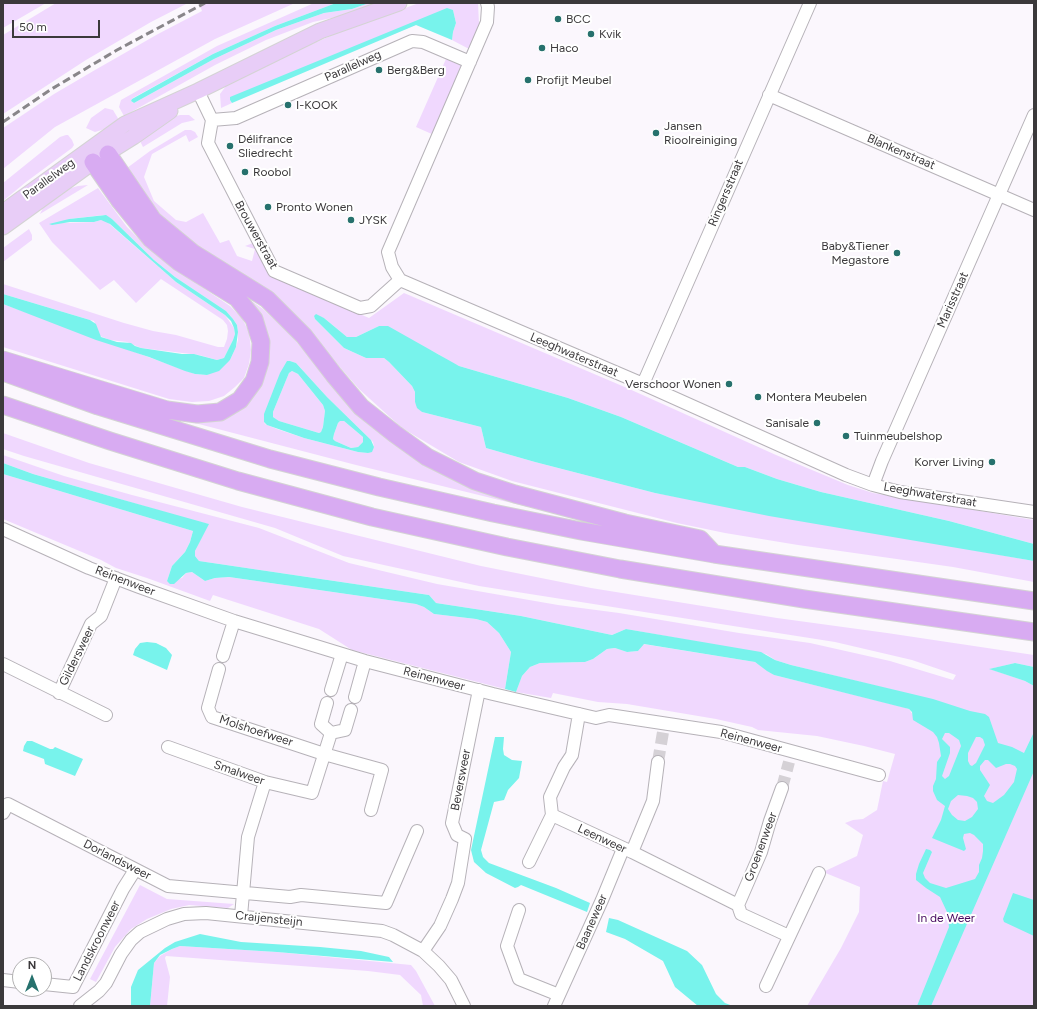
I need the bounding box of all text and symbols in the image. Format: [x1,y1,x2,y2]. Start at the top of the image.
scale bar [14,12,102,38]
place label: BCC [566,12,591,26]
marker: BCC [553,14,563,24]
text: 50 m [19,20,47,34]
place label: Kvik [599,27,621,41]
marker: Kvik [586,29,596,39]
place label: Haco [550,41,579,55]
marker: Haco [537,43,547,53]
street label: Parallelweg [322,47,384,85]
place label: Berg&Berg [387,63,445,77]
marker: Berg&Berg [374,65,384,75]
place label: Profijt Meubel [536,73,611,87]
marker: Profijt Meubel [523,75,533,85]
place label: I-KOOK [296,98,338,112]
marker: I-KOOK [283,100,293,110]
place label: Jansen Rioolreiniging [664,119,737,147]
marker: Jansen Rioolreiniging [651,128,661,138]
street label: Blankenstraat [865,131,937,173]
place label: Délifrance Sliedrecht [238,132,293,160]
marker: Délifrance Sliedrecht [225,141,235,151]
street label: Parallelweg [20,155,78,203]
street label: Ringersstraat [705,157,747,229]
place label: Roobol [253,165,291,179]
marker: Roobol [240,167,250,177]
street label: Brouwerstraat [231,198,281,272]
place label: Pronto Wonen [276,200,353,214]
marker: Pronto Wonen [263,202,273,212]
place label: JYSK [359,213,387,227]
marker: JYSK [346,215,356,225]
place label: Baby&Tiener Megastore [821,239,889,267]
marker: Baby&Tiener Megastore [892,248,902,258]
street label: Marisstraat [934,270,972,330]
street label: Leeghwaterstraat [528,330,620,380]
place label: Verschoor Wonen [625,377,721,391]
marker: Verschoor Wonen [724,379,734,389]
place label: Montera Meubelen [766,390,867,404]
marker: Montera Meubelen [753,392,763,402]
place label: Sanisale [765,416,809,430]
marker: Sanisale [812,418,822,428]
place label: Tuinmeubelshop [854,429,942,443]
marker: Tuinmeubelshop [841,431,851,441]
place label: Korver Living [914,455,984,469]
marker: Korver Living [987,457,997,467]
street label: Leeghwaterstraat [882,480,978,510]
street label: Reinenweer [93,563,157,599]
street label: Gildersweer [56,624,98,688]
street label: Reinenweer [402,664,466,694]
street label: Molshoefweer [217,712,295,750]
street label: Reinenweer [719,726,783,756]
street label: Beversweer [448,748,474,812]
street label: Smalweer [212,758,266,788]
street label: Groenenweer [742,810,780,884]
street label: Leenweer [575,821,629,857]
street label: Dorlandsweer [81,837,153,883]
street label: Baaneweer [573,892,611,952]
street label: Landskroonweer [70,898,124,984]
street label: Craijensteijn [235,908,303,930]
park label: In de Weer [917,911,975,925]
north arrow [12,957,52,997]
text: N [28,959,36,972]

